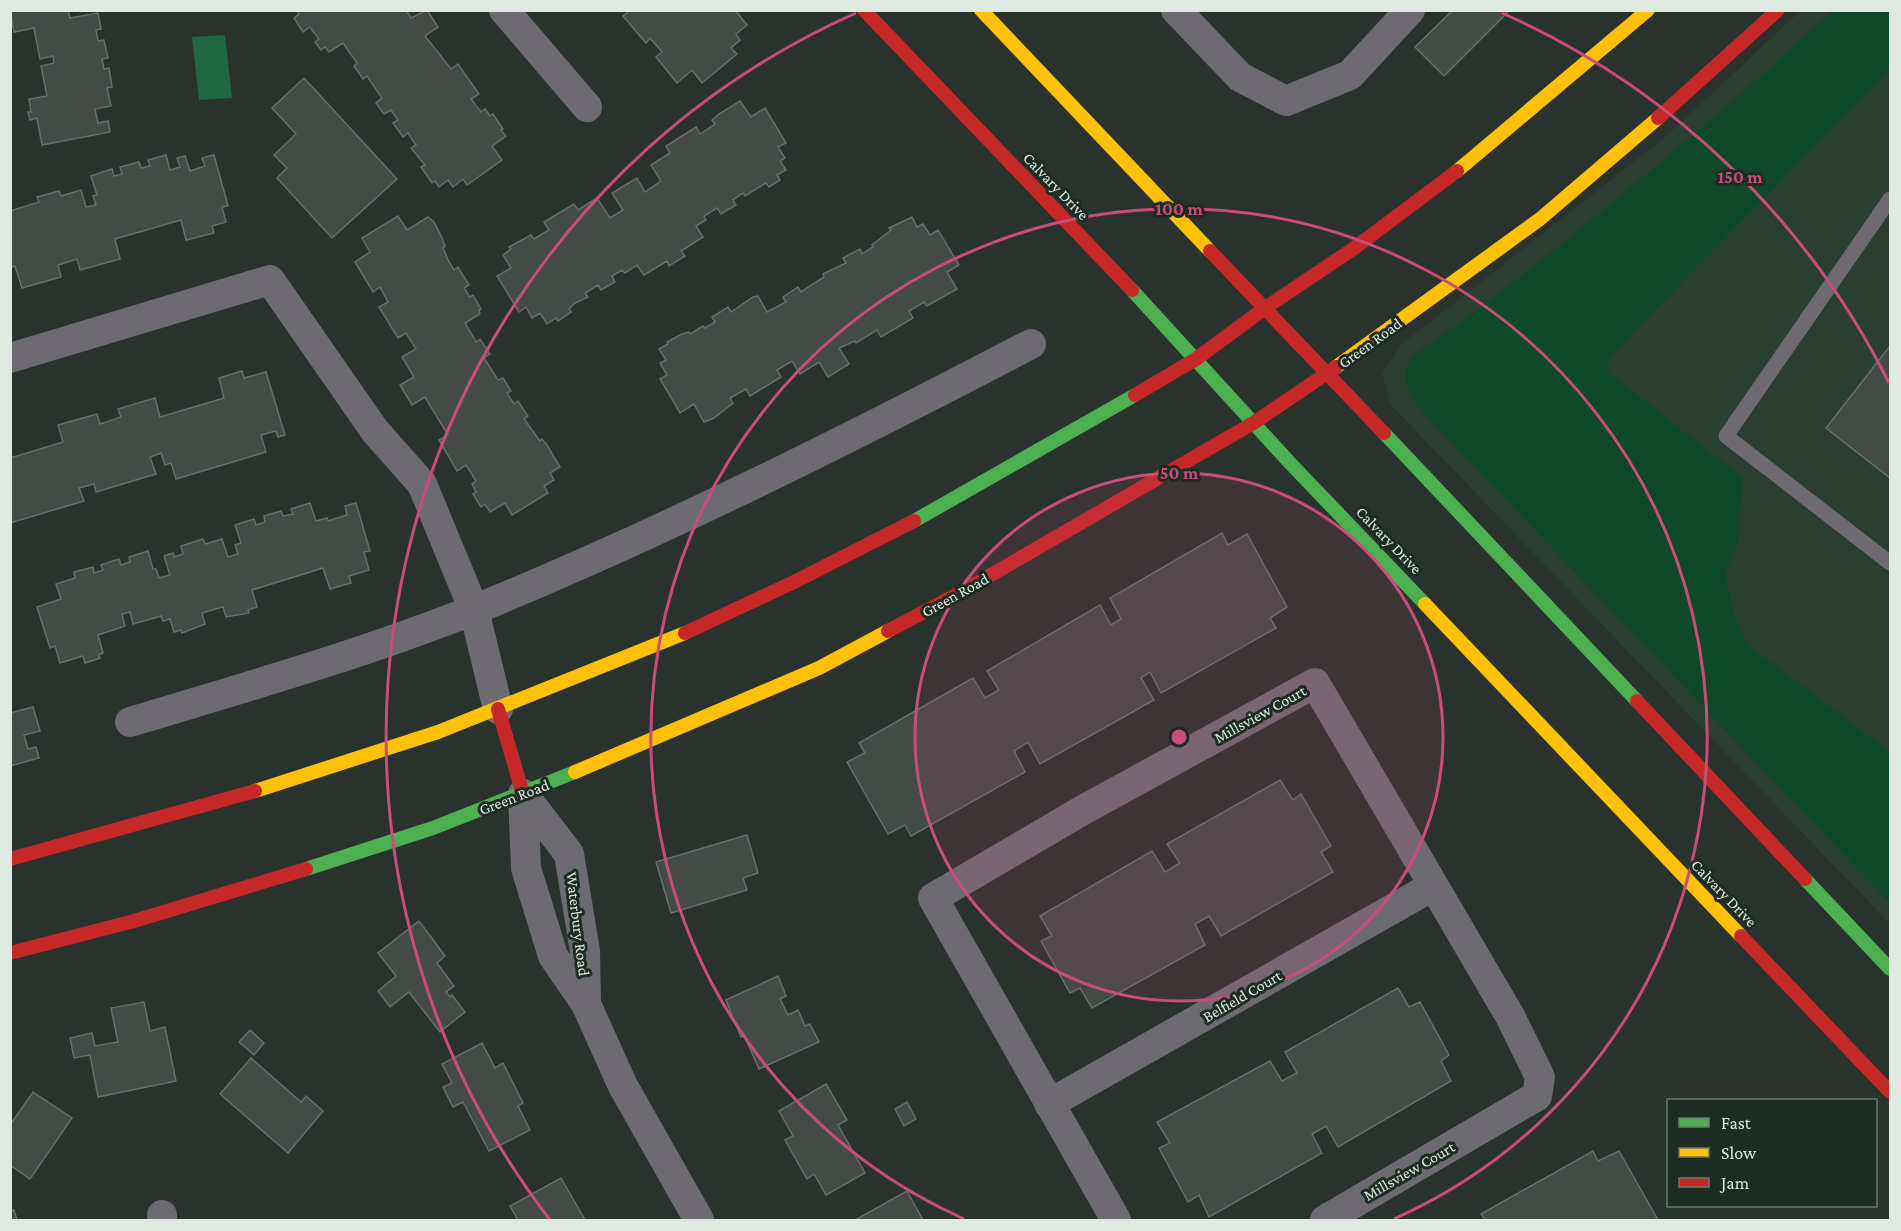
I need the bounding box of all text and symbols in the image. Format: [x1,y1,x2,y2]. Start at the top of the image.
street label: Calvary Drive [1019,149,1092,224]
text: 150 m [1717,167,1763,187]
text: 100 m [1155,199,1203,219]
street label: Green Road [1335,314,1405,371]
text: 50 m [1160,463,1199,483]
street label: Calvary Drive [1352,503,1425,578]
street label: Green Road [919,569,992,620]
street label: Millsview Court [1211,681,1309,746]
centre of rings [1169,727,1189,747]
street label: Green Road [477,776,552,818]
street label: Calvary Drive [1687,856,1760,931]
street label: Waterbury Road [562,871,593,978]
street label: Belfield Court [1200,966,1285,1025]
legend [1667,1099,1877,1207]
text: Fast [1721,1113,1752,1133]
street label: Millsview Court [1360,1138,1458,1204]
text: Slow [1721,1143,1757,1163]
text: Jam [1719,1173,1750,1193]

